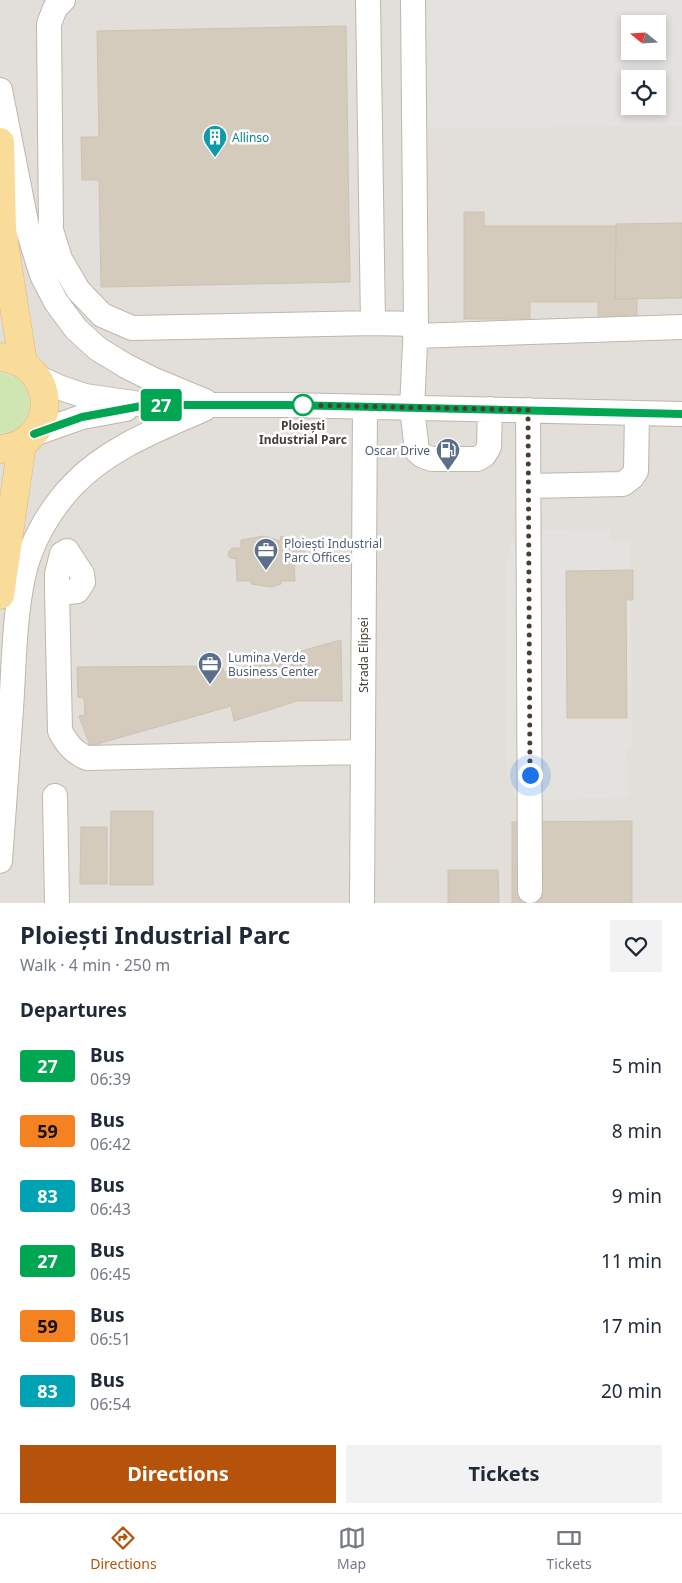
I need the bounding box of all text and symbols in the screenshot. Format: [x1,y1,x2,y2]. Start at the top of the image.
north arrow [621,15,666,60]
map controls [621,15,666,115]
button: locate [621,70,666,115]
building icon: Allinso [202,124,228,158]
place label: Allinso [232,129,269,146]
line badge: 27 [138,389,184,421]
text: 27 [151,393,171,417]
marker: Ploiești Industrial Parc [292,394,314,416]
place label: Ploiești Industrial Parc [259,417,347,448]
fuel station icon: Oscar Drive [435,437,461,471]
place label: Oscar Drive [365,442,430,459]
place label: Ploiești Industrial Parc Offices [284,535,382,566]
office icon: Ploiești Industrial Parc Offices [253,537,279,571]
street label: Strada Elipsei [355,617,372,693]
place label: Lumina Verde Business Center [228,649,319,680]
office icon: Lumina Verde Business Center [197,651,223,685]
your location [518,763,543,788]
text: Ploiești Industrial Parc [20,918,290,951]
button: heart [610,920,662,972]
text: Walk · 4 min · 250 m [20,954,170,976]
text: Departures [20,997,127,1023]
text: Bus [90,1042,125,1068]
text: 5 min [612,1053,662,1079]
text: 27 [37,1054,58,1078]
text: 06:39 [90,1068,131,1090]
text: Bus [90,1107,125,1133]
text: 8 min [612,1118,662,1144]
text: 59 [37,1119,58,1143]
text: 06:42 [90,1133,131,1155]
text: Bus [90,1172,125,1198]
text: 9 min [612,1183,662,1209]
text: 83 [37,1184,58,1208]
text: 06:43 [90,1198,131,1220]
text: Bus [90,1237,125,1263]
text: 11 min [601,1248,662,1274]
text: 27 [37,1249,58,1273]
text: 06:45 [90,1263,131,1285]
text: Bus [90,1302,125,1328]
text: 17 min [601,1313,662,1339]
text: 59 [37,1314,58,1338]
text: 06:51 [90,1328,131,1350]
text: Bus [90,1367,125,1393]
text: 20 min [601,1378,662,1404]
text: 83 [37,1379,58,1403]
text: 06:54 [90,1393,131,1415]
button: Directions [20,1445,336,1503]
button: Tickets [346,1445,662,1503]
tab: Directions [90,1524,157,1573]
tab: Map [337,1524,366,1573]
tab: Tickets [547,1524,592,1573]

